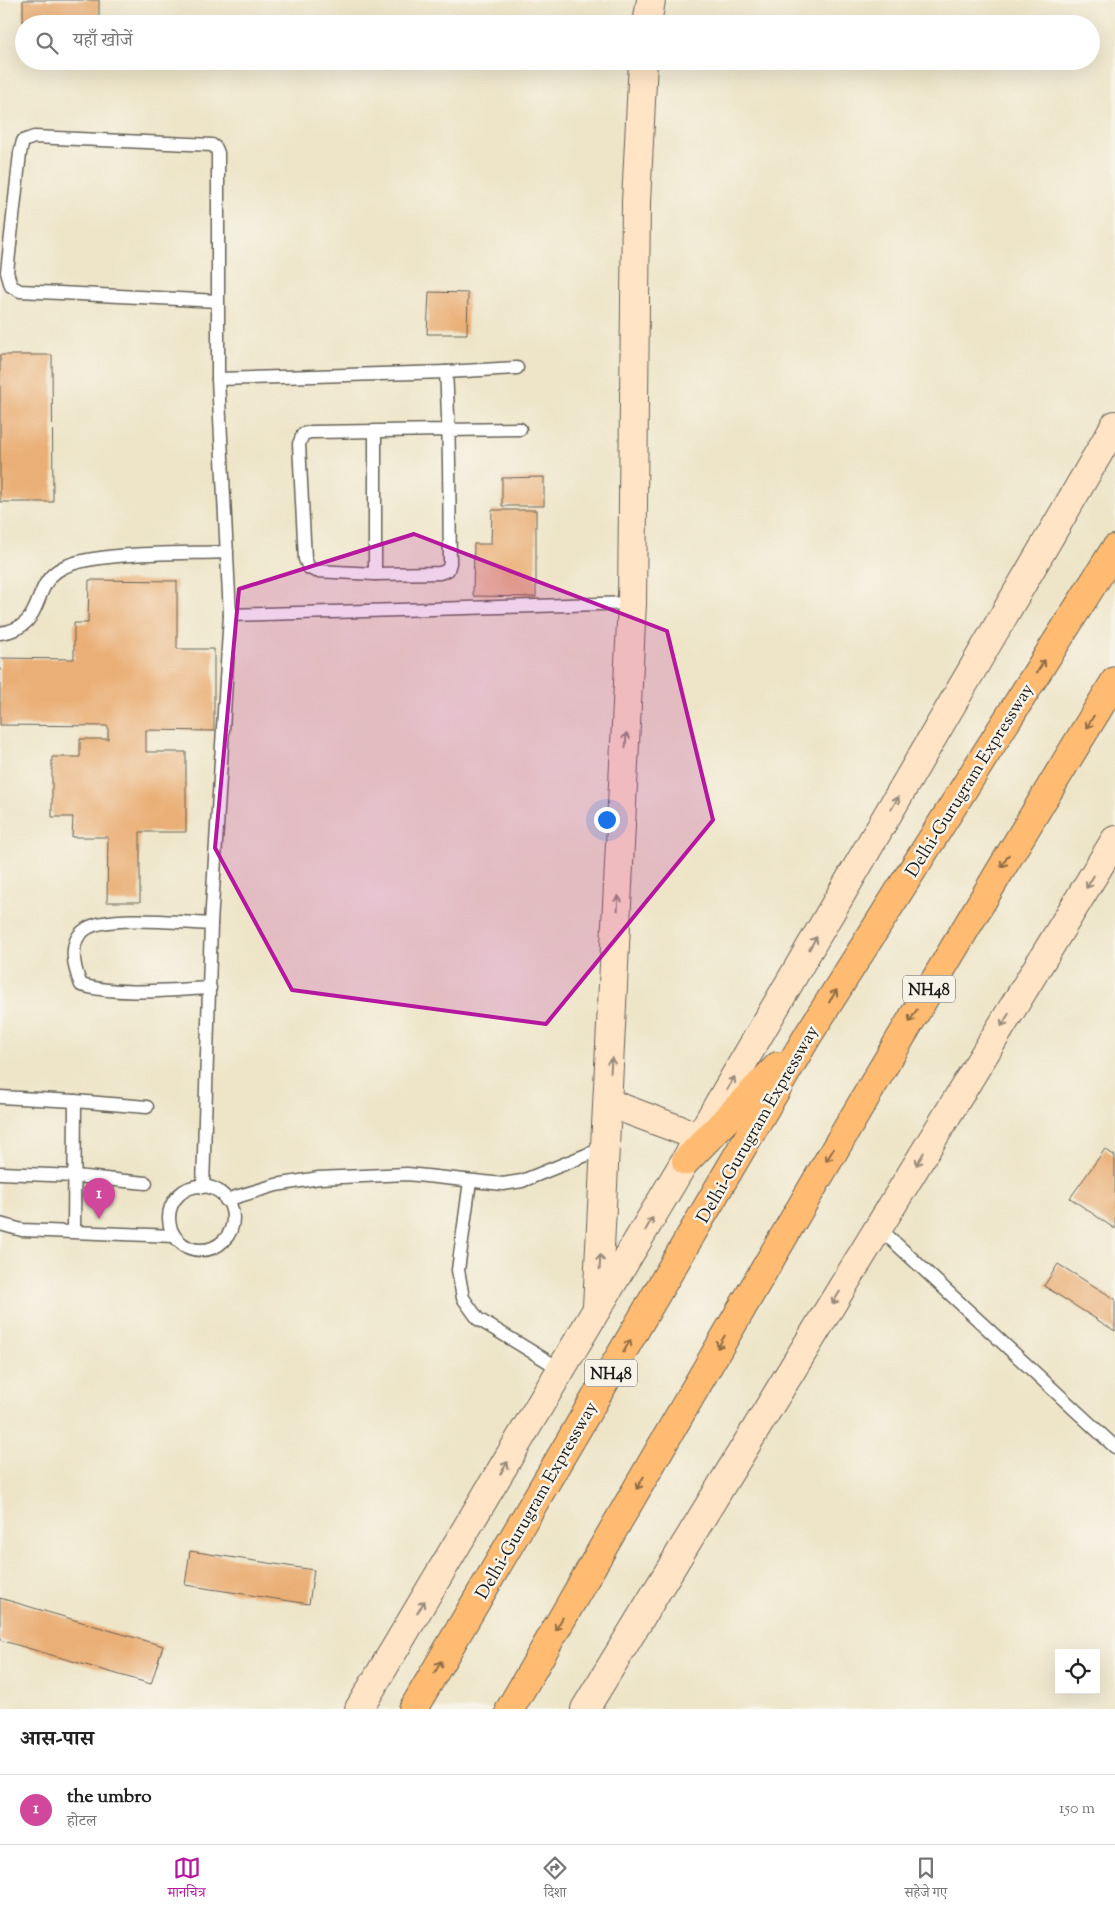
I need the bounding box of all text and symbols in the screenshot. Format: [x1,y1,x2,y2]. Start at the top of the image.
search box [15,15,1100,70]
text: यहाँ खोजें [73,28,133,55]
icon: search [33,29,61,57]
one-way arrow [1037,659,1047,673]
street label: Delhi-Gurugram Expressway [900,679,1041,883]
one-way arrow [1084,715,1094,729]
one-way arrow [621,733,630,749]
one-way arrow [890,796,900,810]
your location [594,807,620,833]
one-way arrow [999,854,1009,868]
one-way arrow [1084,874,1094,888]
one-way arrow [614,895,623,911]
one-way arrow [808,936,818,951]
road number: NH48 [903,976,955,1002]
one-way arrow [829,989,839,1003]
one-way arrow [907,1008,917,1022]
one-way arrow [999,1013,1009,1027]
street label: Delhi-Gurugram Expressway [691,1021,826,1229]
one-way arrow [606,1057,615,1073]
one-way arrow [726,1077,736,1091]
one-way arrow [824,1148,834,1162]
one-way arrow [915,1152,925,1166]
pin: 1 [83,1178,115,1219]
one-way arrow [644,1217,654,1231]
one-way arrow [596,1254,605,1270]
one-way arrow [830,1291,840,1305]
one-way arrow [716,1334,725,1349]
one-way arrow [622,1339,632,1353]
road number: NH48 [585,1360,637,1386]
street label: Delhi-Gurugram Expressway [470,1397,605,1605]
one-way arrow [500,1461,510,1475]
one-way arrow [635,1475,644,1490]
one-way arrow [416,1601,426,1615]
one-way arrow [554,1616,564,1630]
map controls [1055,1649,1100,1694]
button: locate [1055,1649,1100,1694]
one-way arrow [434,1660,444,1675]
text: आस-पास [20,1725,94,1755]
text: the umbro [67,1784,152,1811]
text: 1 [33,1798,39,1821]
text: 150 m [1059,1798,1095,1821]
text: होटल [67,1811,96,1834]
tab: मानचित्र [168,1854,206,1906]
tab: दिशा [541,1854,569,1906]
tab: सहेजे गए [904,1854,947,1906]

